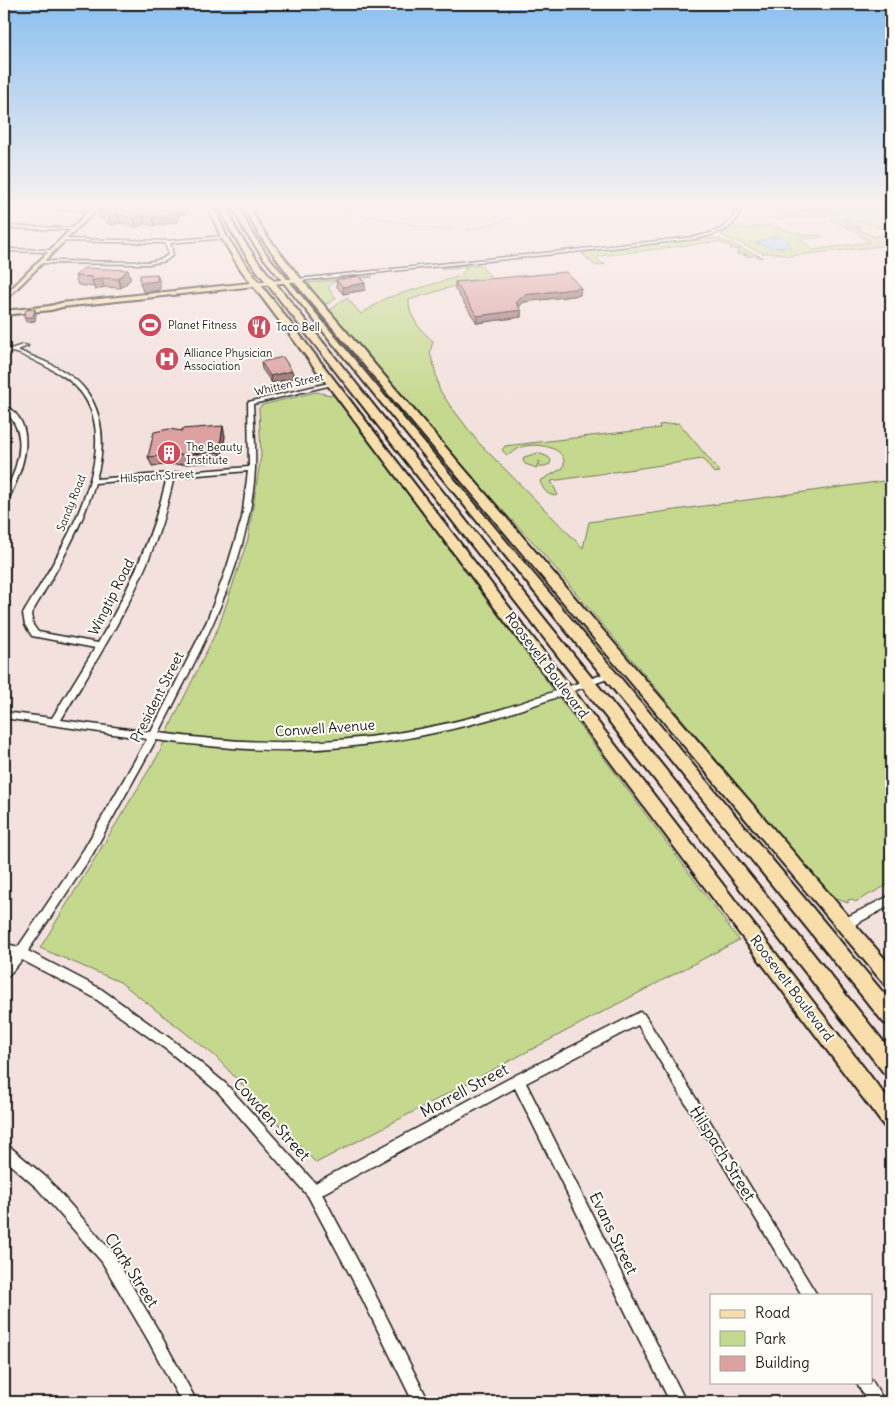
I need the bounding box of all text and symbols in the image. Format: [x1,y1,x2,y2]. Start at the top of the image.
sports icon: Planet Fitness [137,312,163,338]
restaurant icon: Taco Bell [246,314,272,340]
place label: Planet Fitness [168,318,237,332]
place label: Taco Bell [276,320,320,334]
hospital icon: Alliance Physician Association [154,346,180,372]
place label: Alliance Physician Association [184,346,272,373]
street label: Whitten Street [253,369,325,399]
building icon: The Beauty Institute [156,440,182,466]
place label: The Beauty Institute [186,440,242,467]
street label: Hilspach Street [119,466,195,486]
street label: Sandy Road [53,472,89,533]
street label: Wingtip Road [84,556,138,638]
street label: Roosevelt Boulevard [501,608,593,722]
street label: President Street [126,648,188,746]
street label: Conwell Avenue [274,716,376,740]
street label: Roosevelt Boulevard [746,931,838,1045]
street label: Morrell Street [417,1058,512,1122]
street label: Cowden Street [229,1073,315,1165]
street label: Hilspach Street [686,1102,760,1205]
street label: Evans Street [585,1189,643,1278]
street label: Clark Street [101,1229,164,1311]
legend [710,1294,872,1384]
text: Road [755,1303,790,1322]
text: Park [755,1329,786,1348]
text: Building [755,1353,810,1372]

